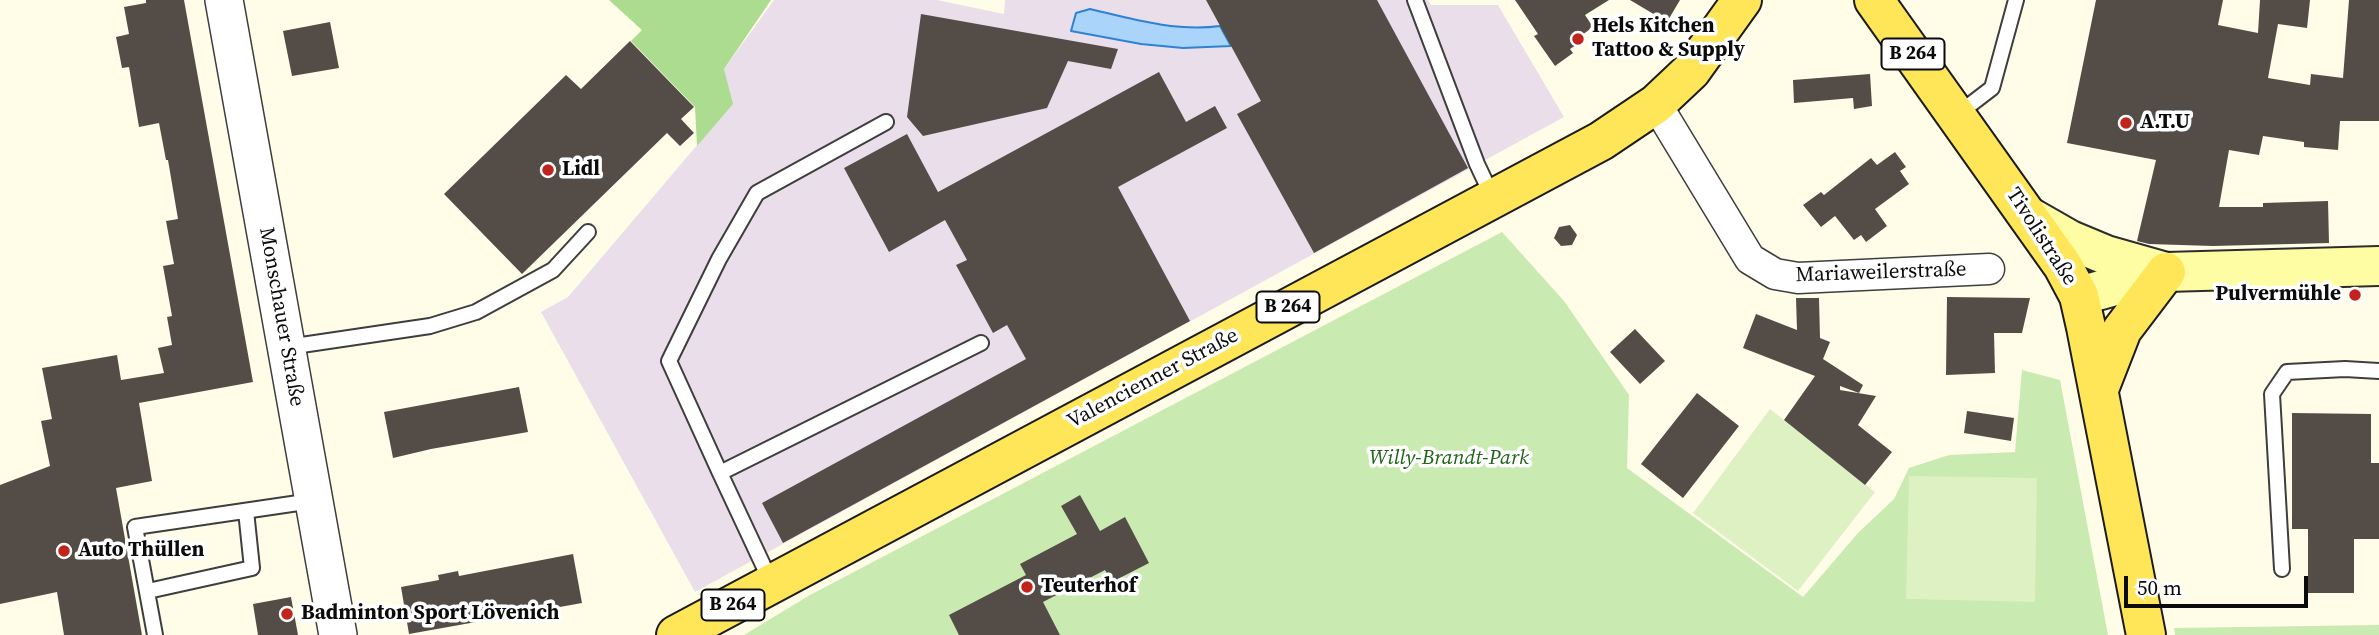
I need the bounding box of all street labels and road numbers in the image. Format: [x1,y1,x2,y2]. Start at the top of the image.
road number: B 264 [1882,38,1944,70]
street label: Tivolistraße [2000,184,2082,290]
street label: Monschauer Straße [253,225,309,409]
street label: Mariaweilerstraße [1795,257,1967,289]
road number: B 264 [1256,292,1320,322]
street label: Valencienner Straße [1063,323,1243,435]
road number: B 264 [702,590,764,620]

